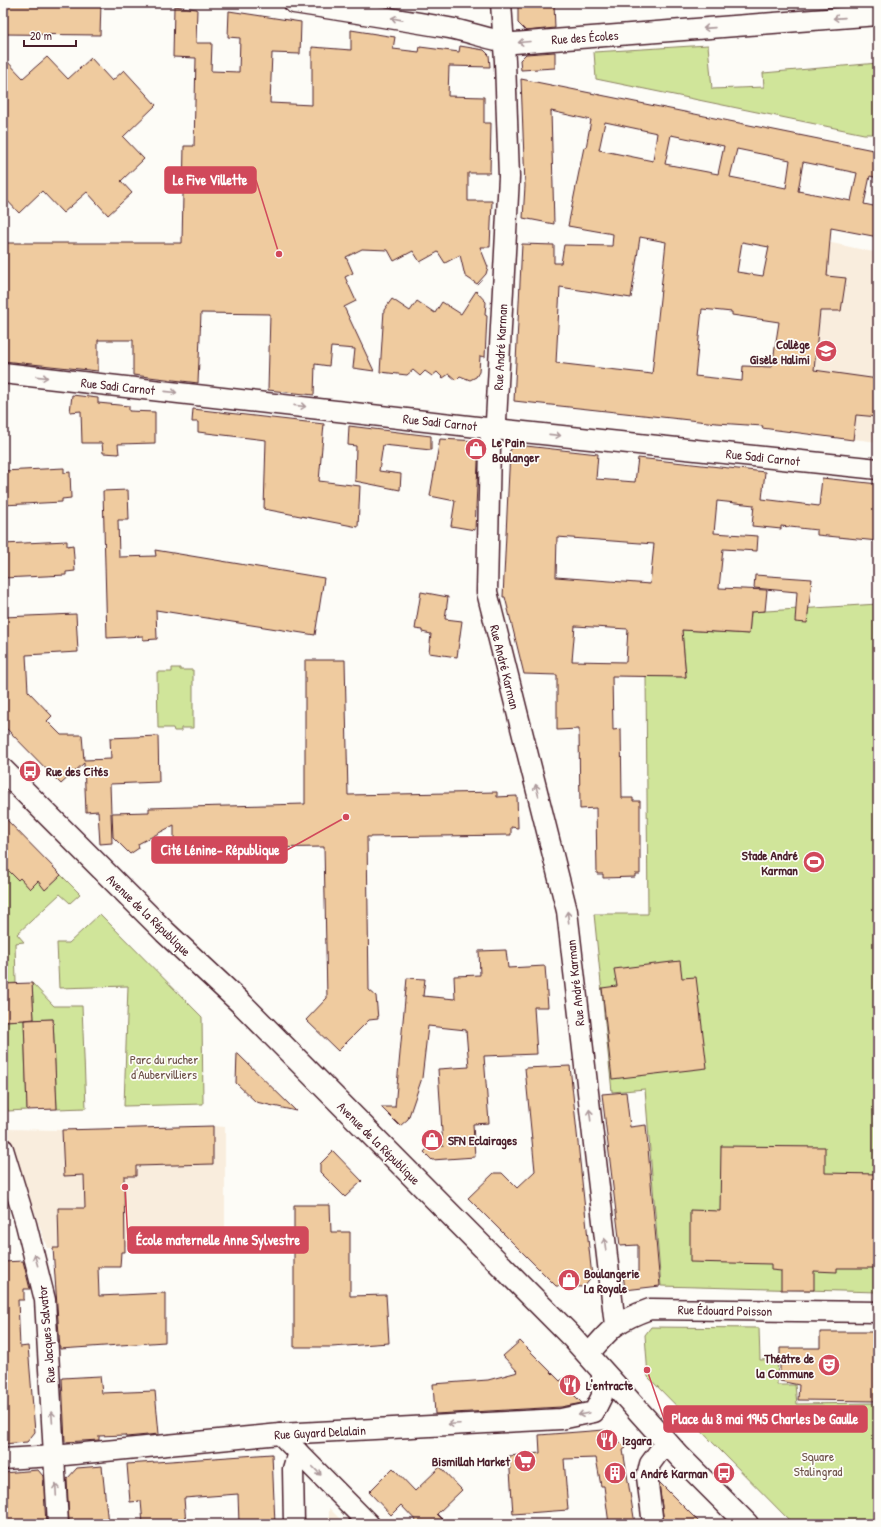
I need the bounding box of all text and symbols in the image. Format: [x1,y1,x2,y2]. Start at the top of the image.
one-way arrow [391,14,404,22]
one-way arrow [833,14,846,21]
scale bar [24,22,76,48]
one-way arrow [703,24,716,31]
street label: Rue des Écoles [551,26,619,48]
text: 20 m [30,27,52,44]
one-way arrow [518,39,531,46]
callout: Le Five Villette [165,167,256,193]
text: Le Five Villette [173,170,248,189]
street label: Rue André Karman [489,303,511,391]
place label: Collège Gisèle Halimi [750,335,811,368]
school or university icon: Collège Gisèle Halimi [813,338,839,364]
one-way arrow [35,373,48,381]
street label: Rue Sadi Carnot [80,373,156,399]
one-way arrow [164,388,177,395]
one-way arrow [293,403,306,410]
street label: Rue Sadi Carnot [402,409,478,435]
one-way arrow [548,431,561,438]
place label: Le Pain Boulanger [492,433,540,467]
shop icon: Le Pain Boulanger [463,436,489,462]
street label: Rue Sadi Carnot [725,444,801,470]
street label: Rue André Karman [486,623,524,711]
bus stop icon: Rue des Cités [17,758,43,784]
place label: Rue des Cités [46,762,108,780]
one-way arrow [533,784,540,797]
callout: Cité Lénine- République [152,837,287,863]
text: Cité Lénine- République [160,840,280,861]
place label: Stade André Karman [742,846,799,879]
sports icon: Stade André Karman [801,849,827,875]
street label: Avenue de la République [103,870,195,960]
one-way arrow [564,910,572,923]
street label: Rue André Karman [562,939,588,1027]
park label: Parc du rucher d'Aubervilliers [130,1050,198,1083]
street label: Avenue de la République [333,1097,425,1189]
one-way arrow [586,1109,594,1122]
shop icon: SFN Eclairages [419,1127,445,1153]
place label: SFN Eclairages [448,1131,517,1150]
callout: École maternelle Anne Sylvestre [128,1227,308,1253]
text: École maternelle Anne Sylvestre [136,1230,300,1251]
one-way arrow [601,1238,609,1251]
one-way arrow [32,1254,39,1267]
place label: Boulangerie La Royale [584,1264,640,1298]
shop icon: Boulangerie La Royale [556,1267,582,1293]
street label: Rue Jacques Salvator [33,1284,59,1384]
street label: Rue Édouard Poisson [678,1300,772,1320]
place label: Théâtre de la Commune [756,1349,815,1382]
theatre icon: Théâtre de la Commune [816,1352,842,1378]
restaurant icon: L'entracte [557,1372,583,1398]
place label: L'entracte [586,1376,634,1394]
callout: Place du 8 mai 1945 Charles De Gaulle [664,1406,867,1432]
text: Place du 8 mai 1945 Charles De Gaulle [672,1409,859,1428]
one-way arrow [577,1410,590,1418]
one-way arrow [49,1411,56,1424]
one-way arrow [448,1420,461,1428]
street label: Rue Guyard Delalain [274,1421,366,1443]
restaurant icon: Izgara [594,1427,620,1453]
place label: Izgara [622,1431,653,1450]
park label: Square Stalingrad [794,1447,842,1480]
supermarket icon: Bismillah Market [512,1448,538,1474]
place label: Bismillah Market [432,1452,511,1470]
building icon: a [602,1460,628,1486]
bus stop icon: André Karman [711,1460,737,1486]
place label: a [630,1464,636,1482]
place label: André Karman [641,1464,708,1482]
one-way arrow [312,1466,322,1476]
one-way arrow [52,1484,60,1497]

